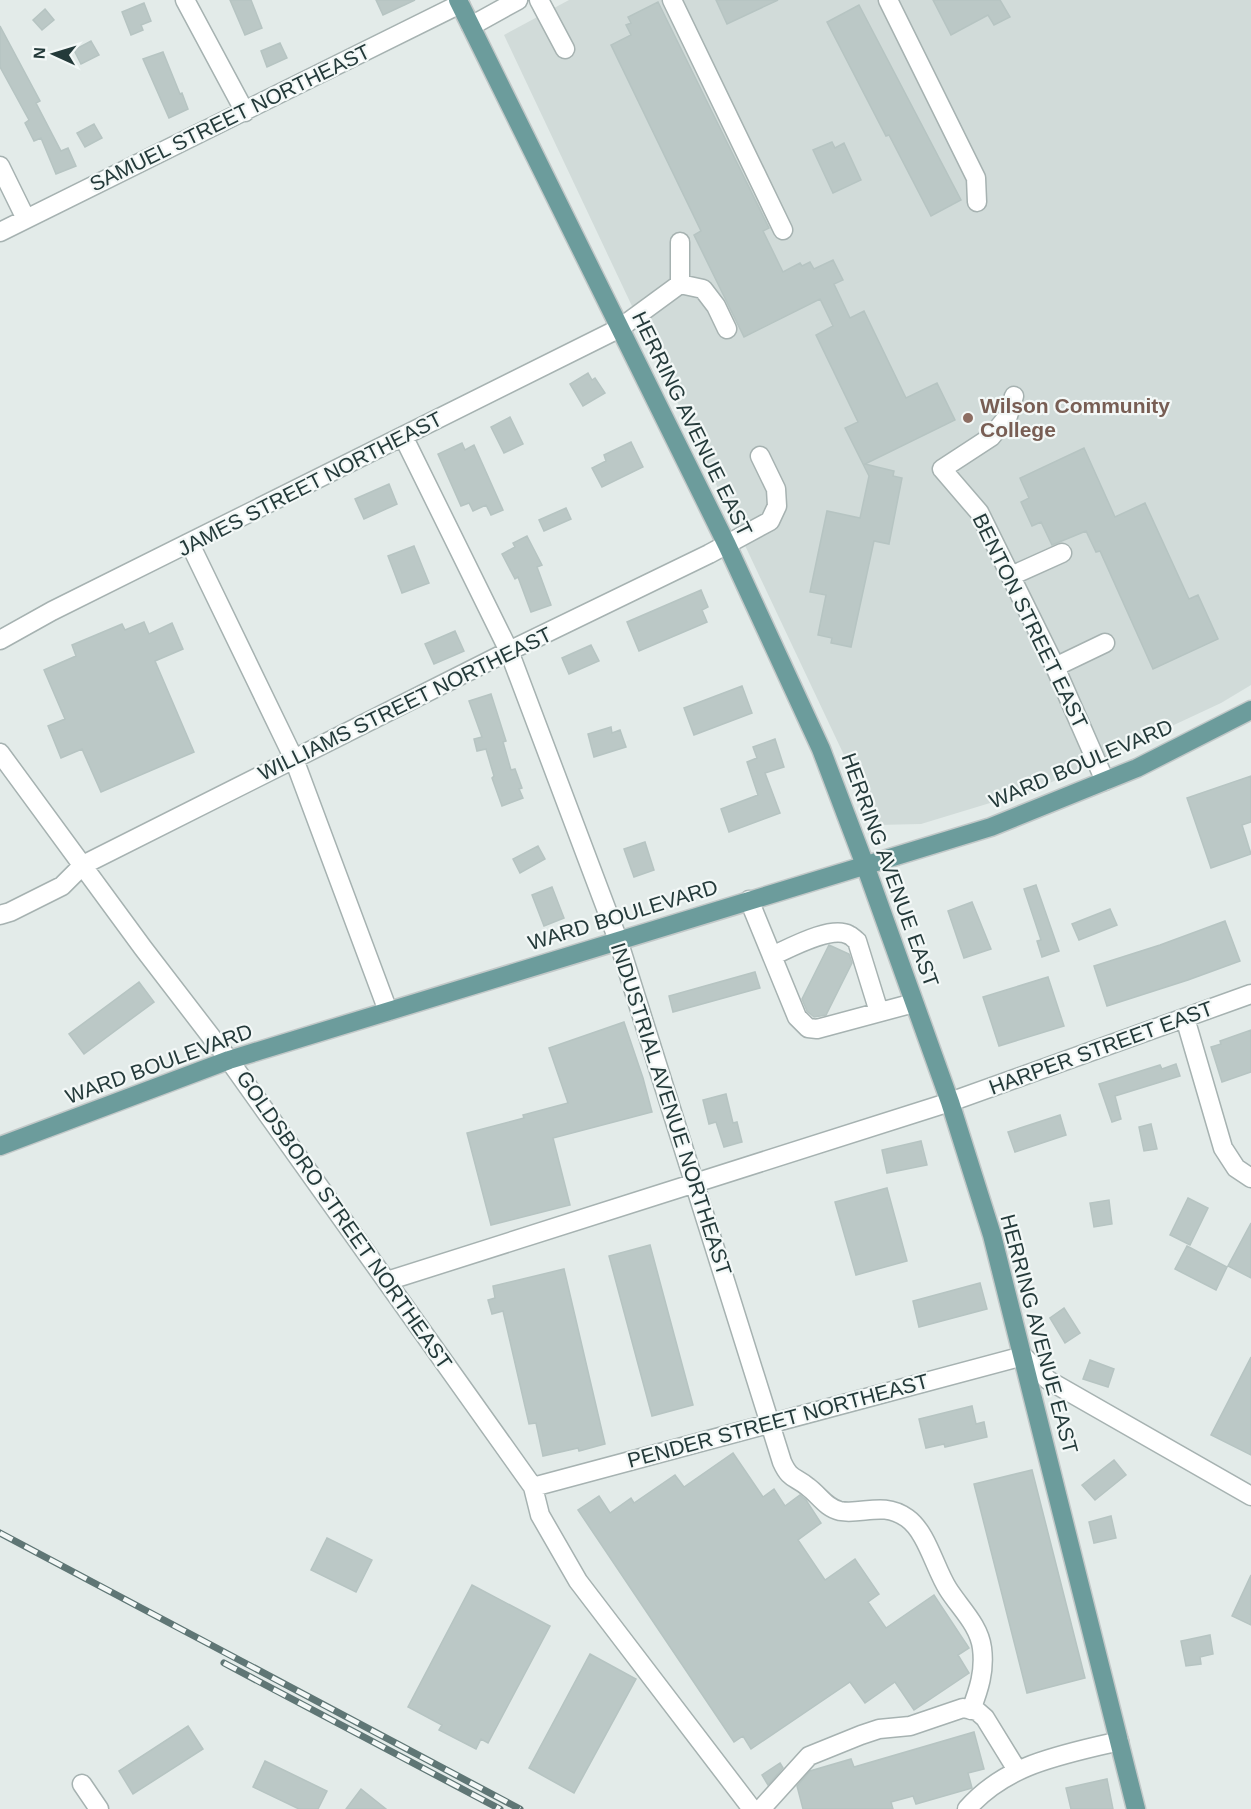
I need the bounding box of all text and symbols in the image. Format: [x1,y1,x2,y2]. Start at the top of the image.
north arrow [24,24,84,84]
street label: SAMUEL STREET NORTHEAST [86,39,374,196]
text: N [31,47,48,59]
street label: HERRING AVENUE EAST [628,308,757,540]
place label: Wilson Community College [980,394,1170,441]
street label: JAMES STREET NORTHEAST [174,407,446,560]
marker: Wilson Community College [961,411,975,425]
street label: BENTON STREET EAST [968,510,1093,732]
street label: WILLIAMS STREET NORTHEAST [254,622,555,785]
street label: WARD BOULEVARD [986,714,1176,813]
street label: HERRING AVENUE EAST [837,750,944,990]
street label: WARD BOULEVARD [525,875,721,954]
street label: INDUSTRIAL AVENUE NORTHEAST [607,940,736,1278]
street label: HARPER STREET EAST [986,996,1216,1099]
street label: WARD BOULEVARD [62,1019,255,1108]
street label: GOLDSBORO STREET NORTHEAST [232,1066,457,1373]
street label: HERRING AVENUE EAST [996,1212,1083,1456]
street label: PENDER STREET NORTHEAST [625,1369,931,1472]

